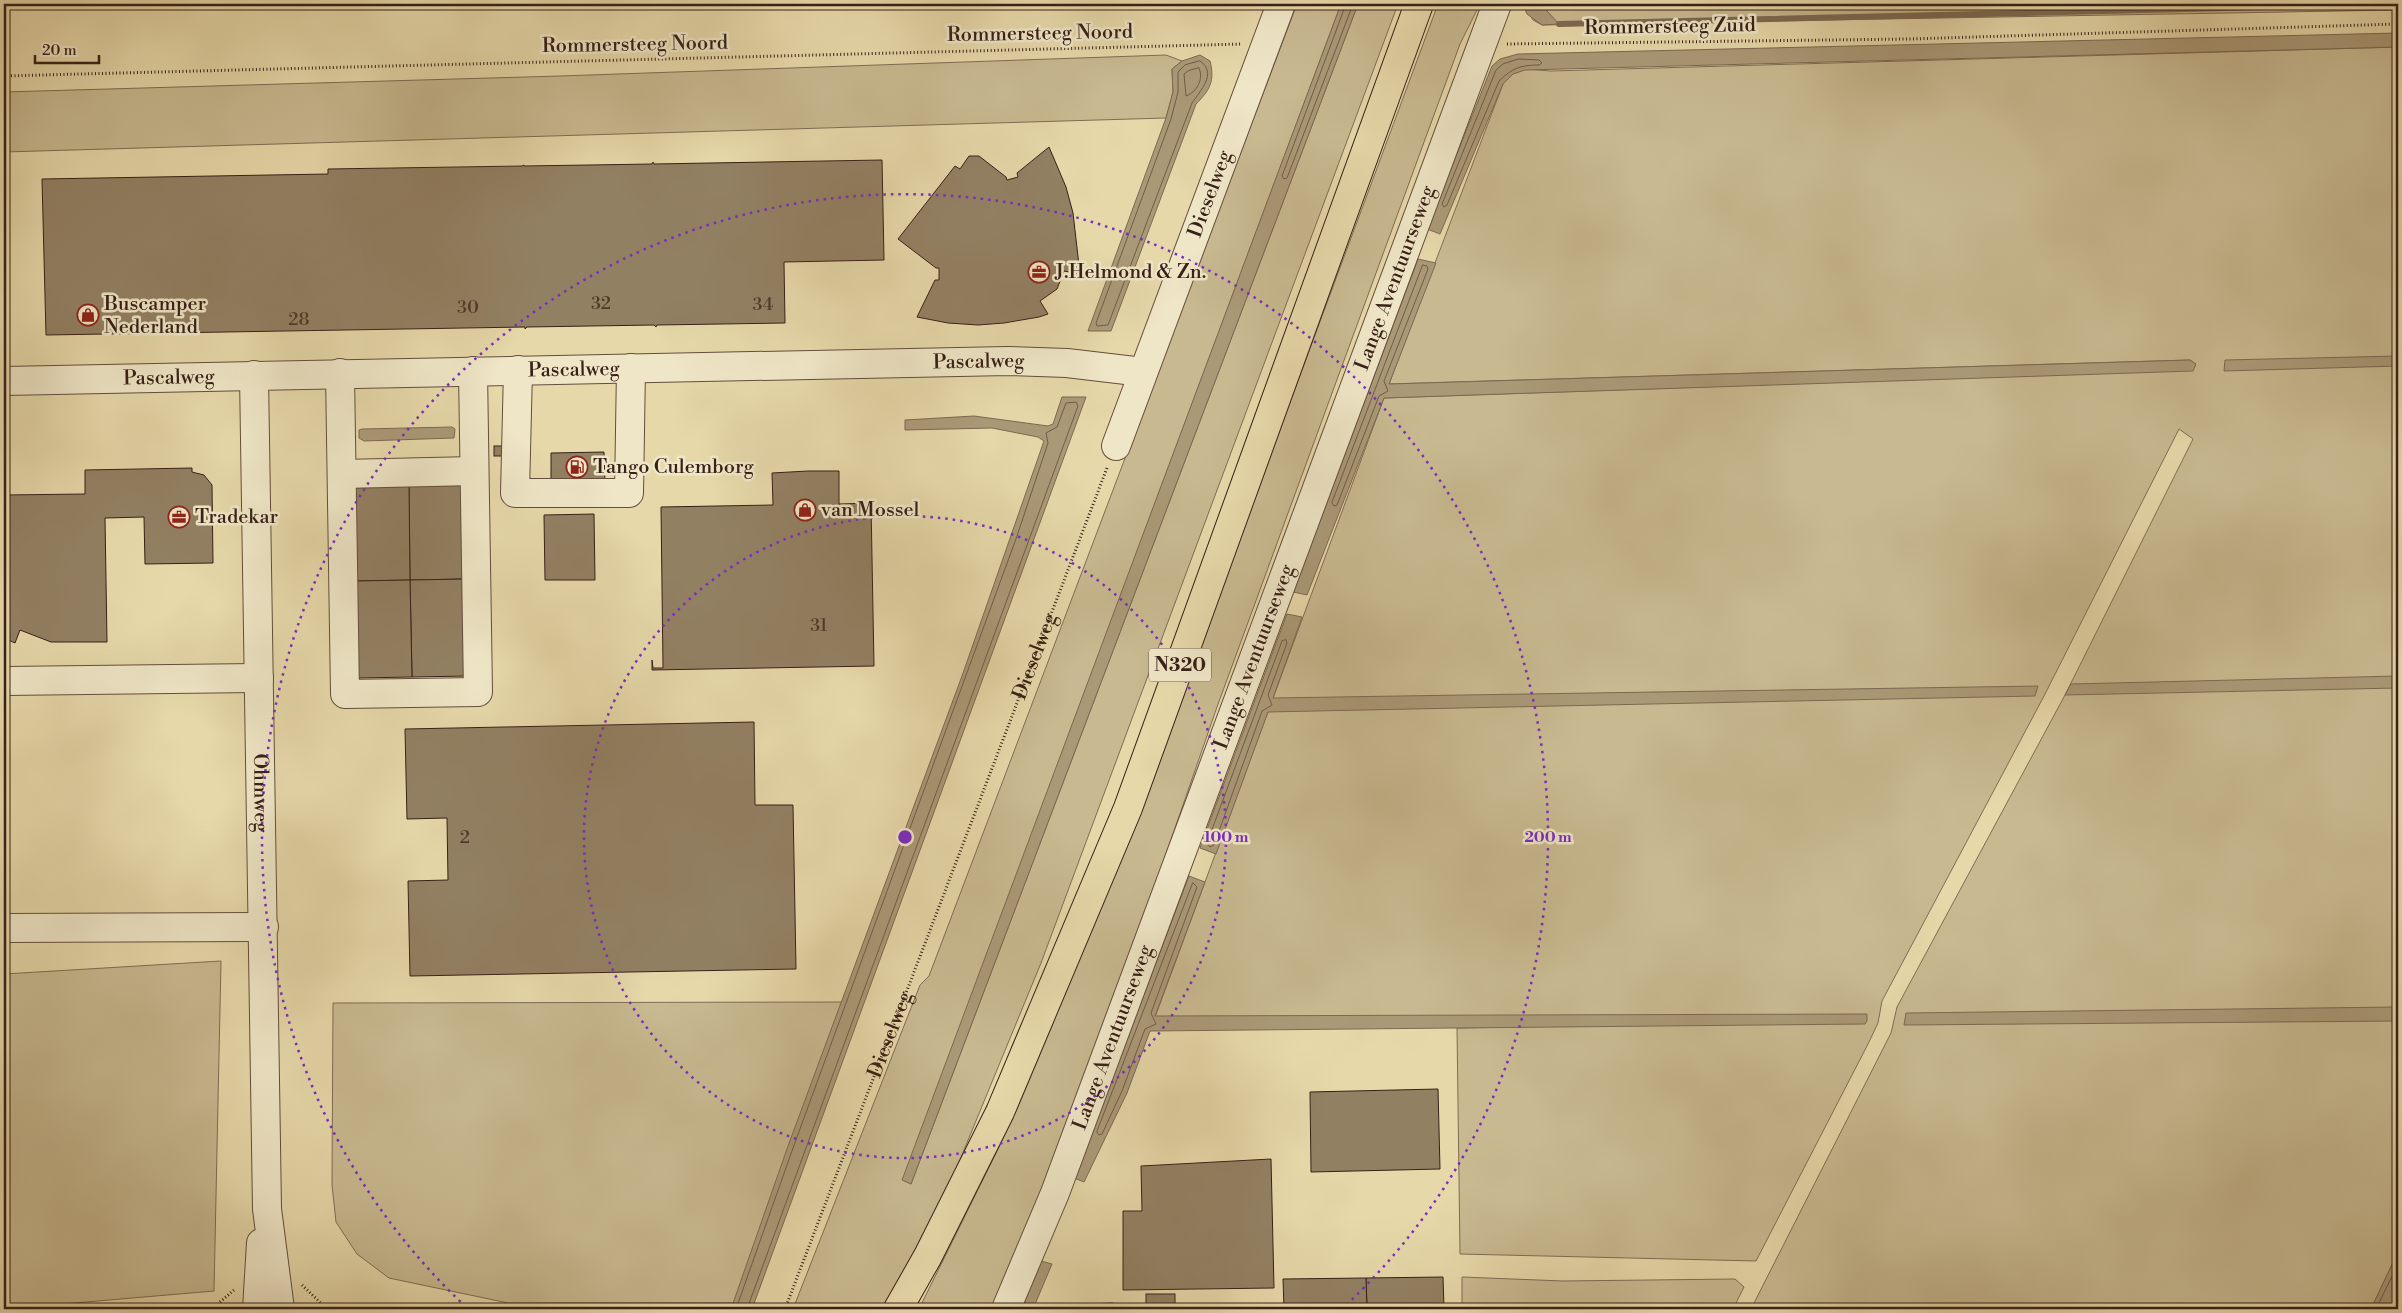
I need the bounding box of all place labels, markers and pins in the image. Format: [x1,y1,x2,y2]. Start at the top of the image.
office icon: J.Helmond & Zn. [1027,260,1051,284]
place label: J.Helmond & Zn. [1054,260,1206,285]
place label: Buscamper Nederland [103,292,207,340]
shop icon: Buscamper Nederland [76,303,100,327]
fuel station icon: Tango Culemborg [565,455,589,479]
place label: Tango Culemborg [593,455,754,480]
shop icon: van Mossel [793,498,817,522]
place label: van Mossel [820,498,920,523]
office icon: Tradekar [167,505,191,529]
place label: Tradekar [195,505,279,530]
centre of rings [896,828,914,846]

